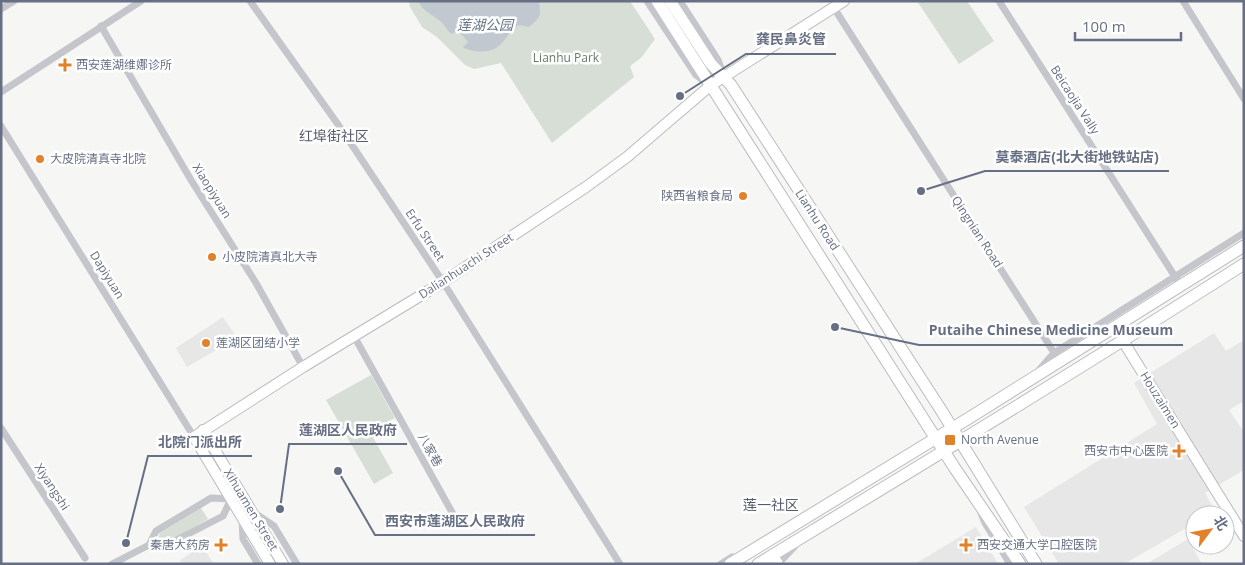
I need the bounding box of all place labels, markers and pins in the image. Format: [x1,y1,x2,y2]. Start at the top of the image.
callout: 龚民鼻炎管 [746,25,836,54]
place label: 西安莲湖维娜诊所 [76,56,172,73]
marker: 西安莲湖维娜诊所 [58,58,72,72]
callout: 莫泰酒店(北大街地铁站店) [985,142,1169,171]
place label: 大皮院清真寺北院 [50,150,146,167]
marker: 大皮院清真寺北院 [34,153,46,165]
place label: 陕西省粮食局 [661,187,733,204]
marker: 陕西省粮食局 [737,190,749,202]
place label: 小皮院清真北大寺 [222,248,318,265]
marker: 小皮院清真北大寺 [206,251,218,263]
callout: Putaihe Chinese Medicine Museum [919,316,1183,345]
place label: 莲湖区团结小学 [216,334,300,351]
marker: 莲湖区团结小学 [200,337,212,349]
callout: 莲湖区人民政府 [289,415,407,444]
callout: 北院门派出所 [148,427,252,456]
place label: North Avenue [961,431,1039,448]
marker: North Avenue [943,433,957,447]
place label: 西安市中心医院 [1084,442,1168,459]
marker: 西安市中心医院 [1172,444,1186,458]
callout: 西安市莲湖区人民政府 [375,506,535,535]
place label: 秦唐大药房 [150,536,210,553]
place label: 西安交通大学口腔医院 [977,536,1097,553]
marker: 秦唐大药房 [214,538,228,552]
marker: 西安交通大学口腔医院 [959,538,973,552]

